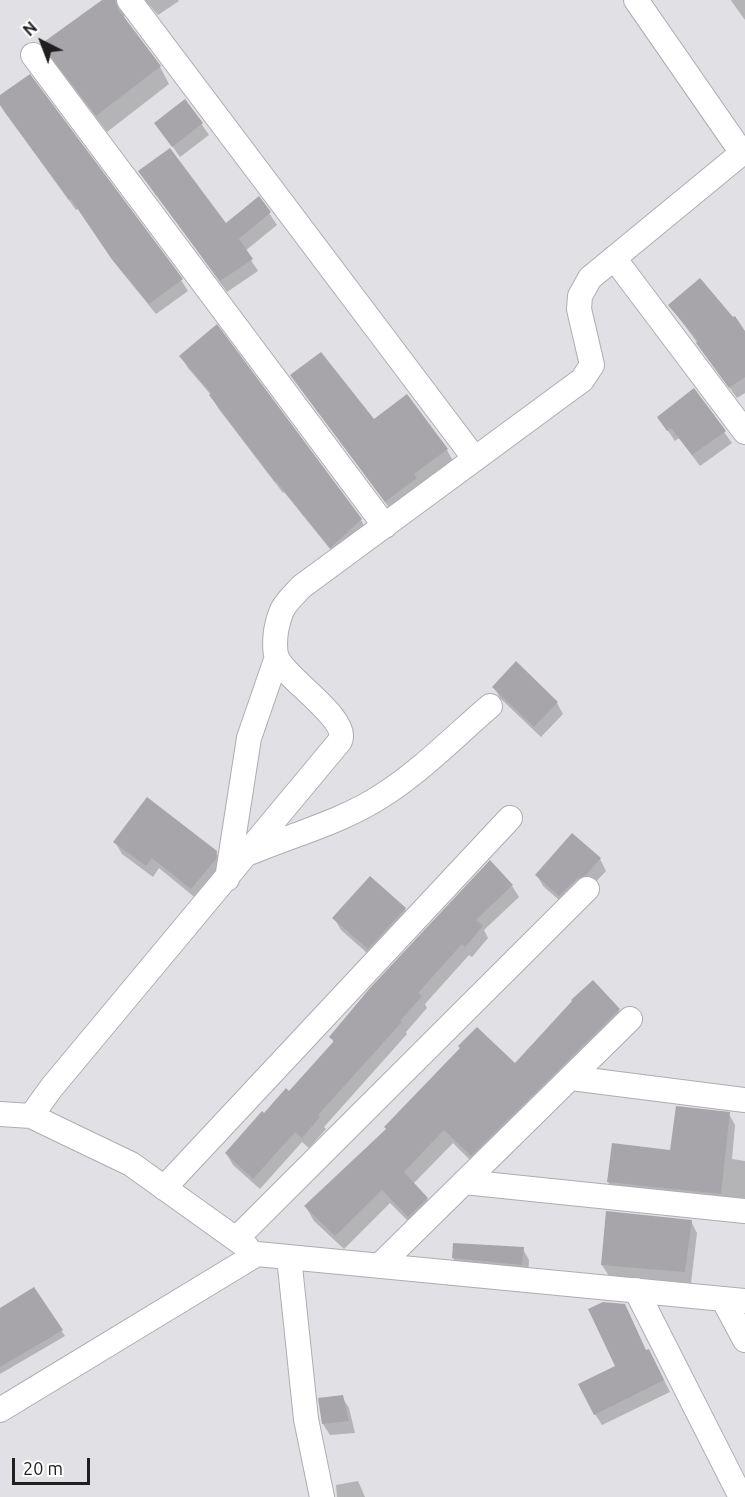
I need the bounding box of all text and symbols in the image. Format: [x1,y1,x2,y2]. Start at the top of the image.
north arrow [12,12,72,72]
text: N [19,18,40,39]
scale bar [15,1446,93,1484]
text: 20 m [23,1458,63,1478]

